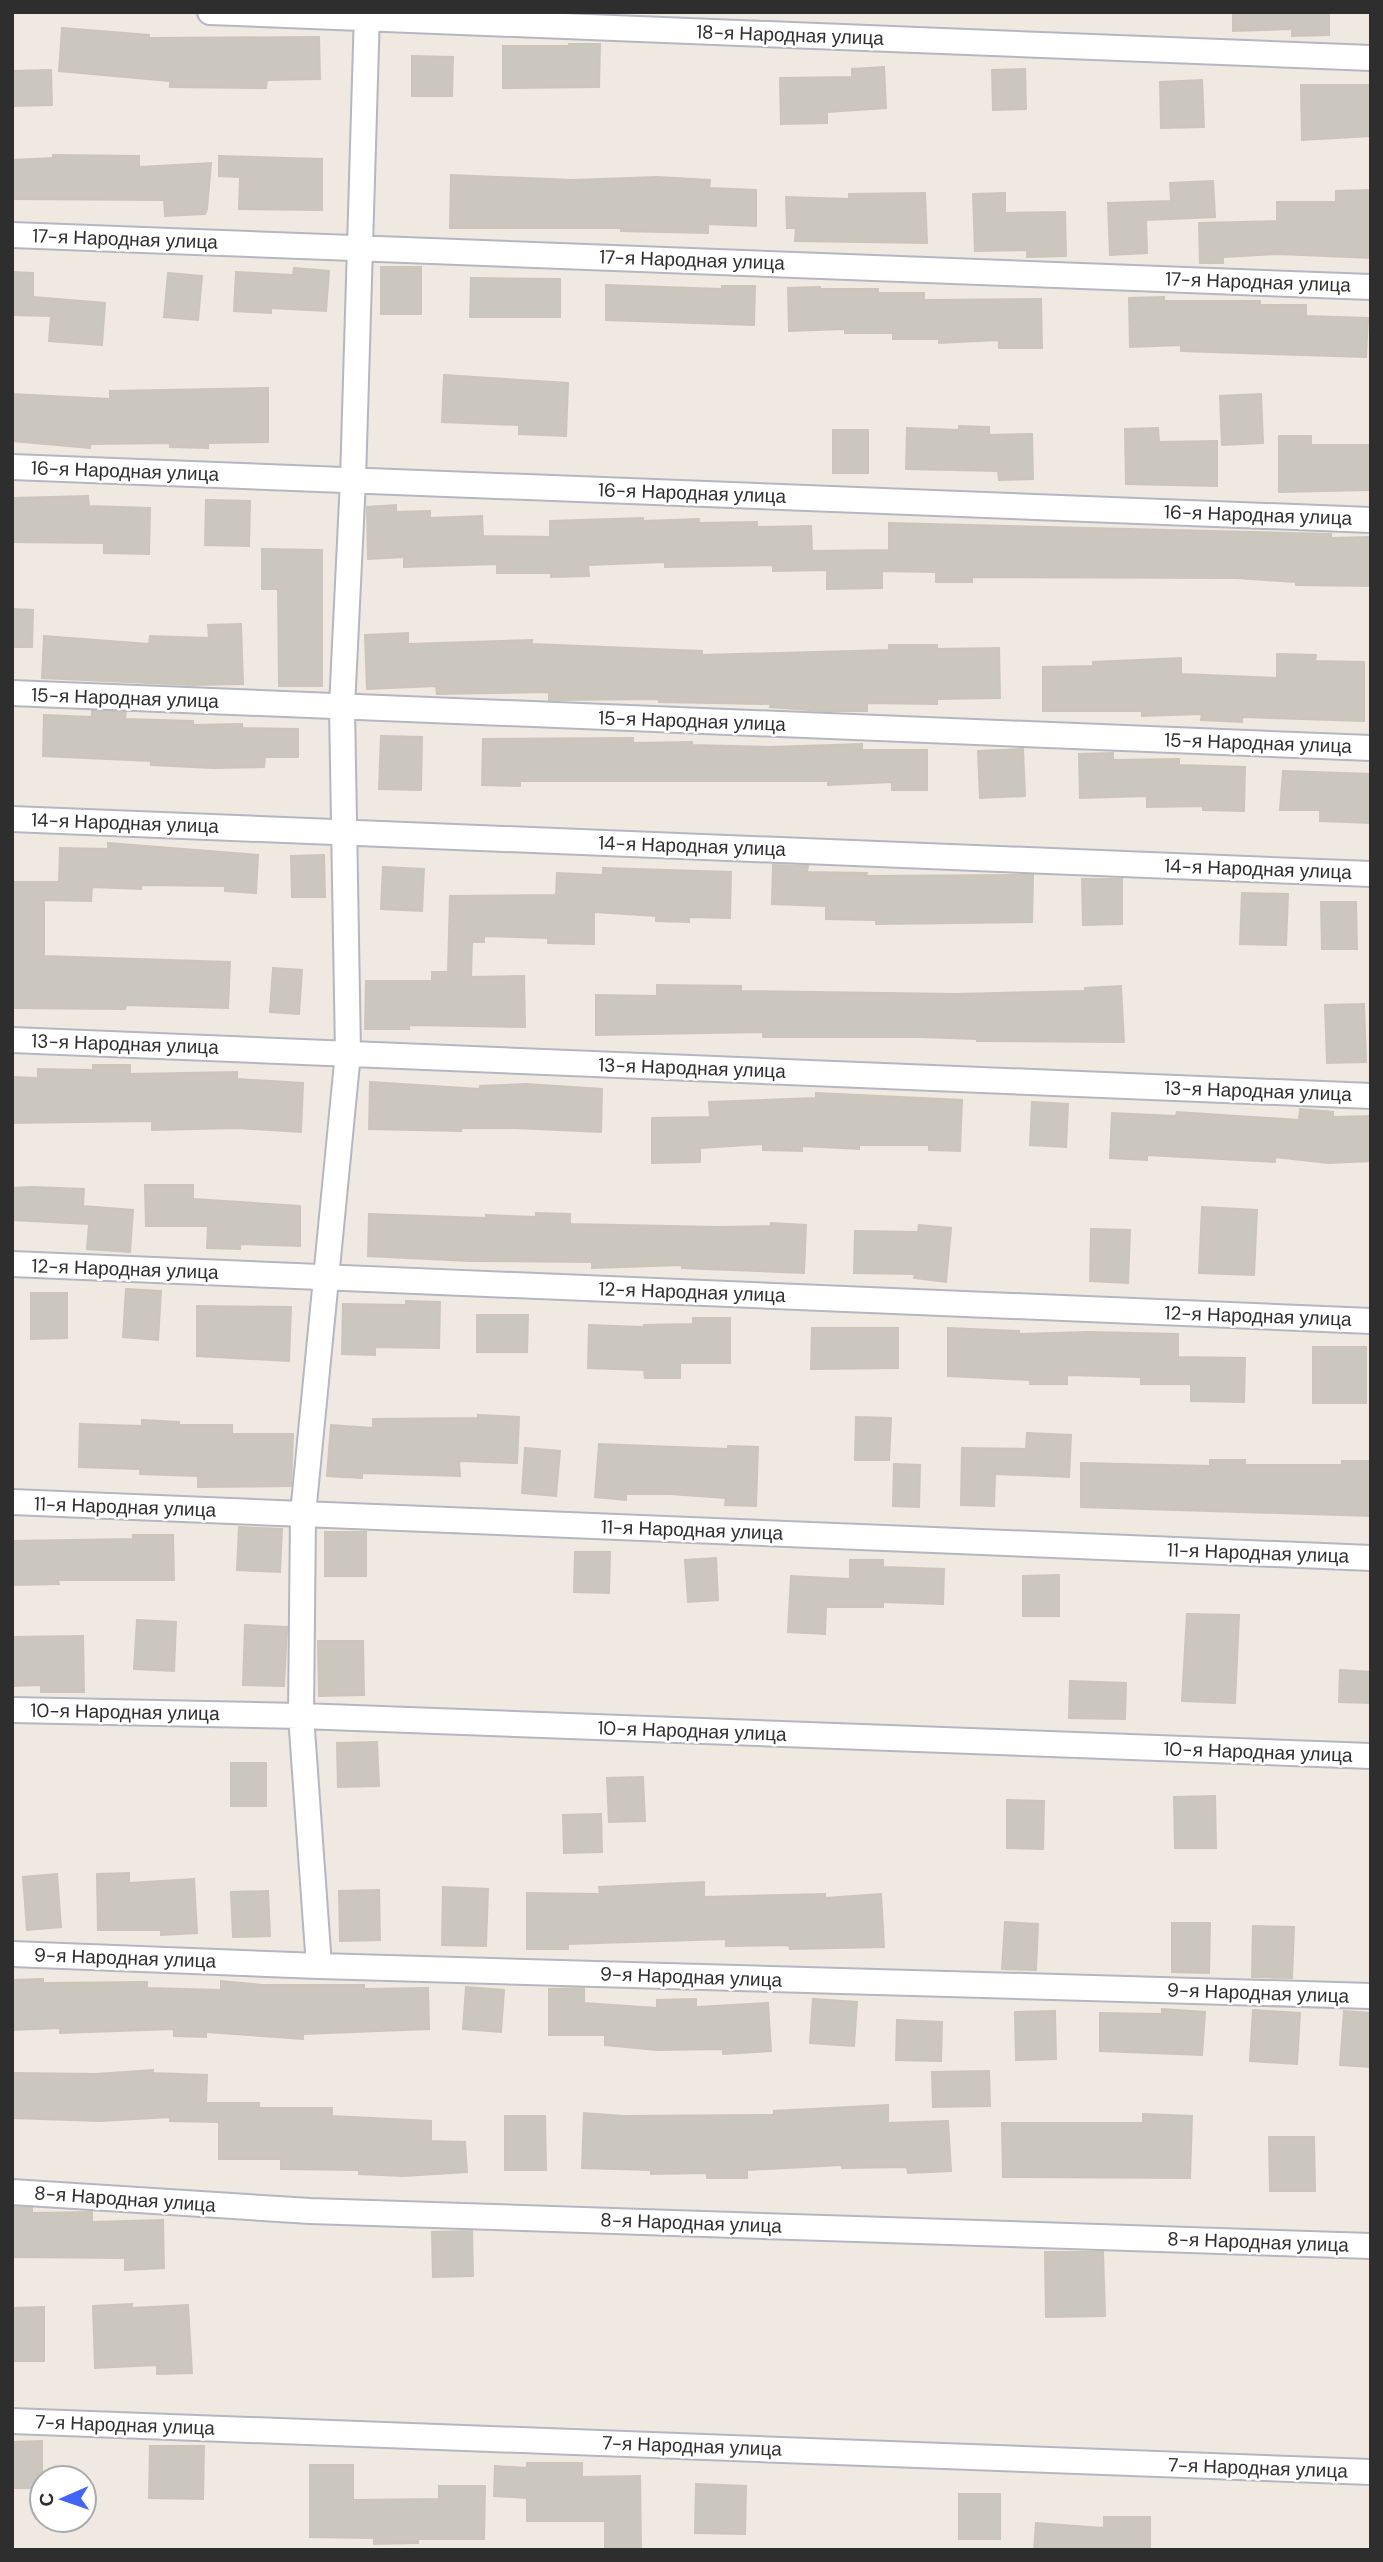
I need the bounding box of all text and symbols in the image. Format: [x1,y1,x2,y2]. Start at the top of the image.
street label: 18-я Народная улица [696,19,885,51]
street label: 17-я Народная улица [32,223,219,255]
street label: 17-я Народная улица [599,244,786,276]
street label: 17-я Народная улица [1165,266,1352,298]
street label: 16-я Народная улица [31,455,220,487]
street label: 16-я Народная улица [598,477,787,509]
street label: 16-я Народная улица [1164,499,1353,531]
street label: 15-я Народная улица [31,682,220,714]
street label: 15-я Народная улица [598,705,787,737]
street label: 15-я Народная улица [1164,727,1353,759]
street label: 14-я Народная улица [31,807,220,839]
street label: 14-я Народная улица [598,830,787,862]
street label: 14-я Народная улица [1164,853,1353,885]
street label: 13-я Народная улица [31,1028,220,1060]
street label: 13-я Народная улица [598,1052,787,1084]
street label: 13-я Народная улица [1164,1075,1353,1107]
street label: 12-я Народная улица [31,1253,219,1285]
street label: 12-я Народная улица [598,1276,786,1308]
street label: 12-я Народная улица [1164,1300,1352,1332]
street label: 11-я Народная улица [34,1491,217,1523]
street label: 11-я Народная улица [601,1514,784,1546]
street label: 11-я Народная улица [1167,1537,1350,1569]
street label: 10-я Народная улица [30,1698,220,1726]
street label: 10-я Народная улица [597,1715,787,1747]
street label: 10-я Народная улица [1163,1736,1353,1768]
street label: 9-я Народная улица [33,1942,217,1974]
street label: 9-я Народная улица [599,1961,783,1993]
street label: 9-я Народная улица [1166,1977,1350,2009]
street label: 8-я Народная улица [33,2180,217,2218]
street label: 8-я Народная улица [600,2207,783,2239]
street label: 8-я Народная улица [1167,2226,1350,2258]
street label: 7-я Народная улица [35,2409,216,2441]
street label: 7-я Народная улица [602,2430,783,2462]
street label: 7-я Народная улица [1168,2452,1349,2484]
north arrow [28,2464,98,2534]
text: С [34,2492,59,2507]

